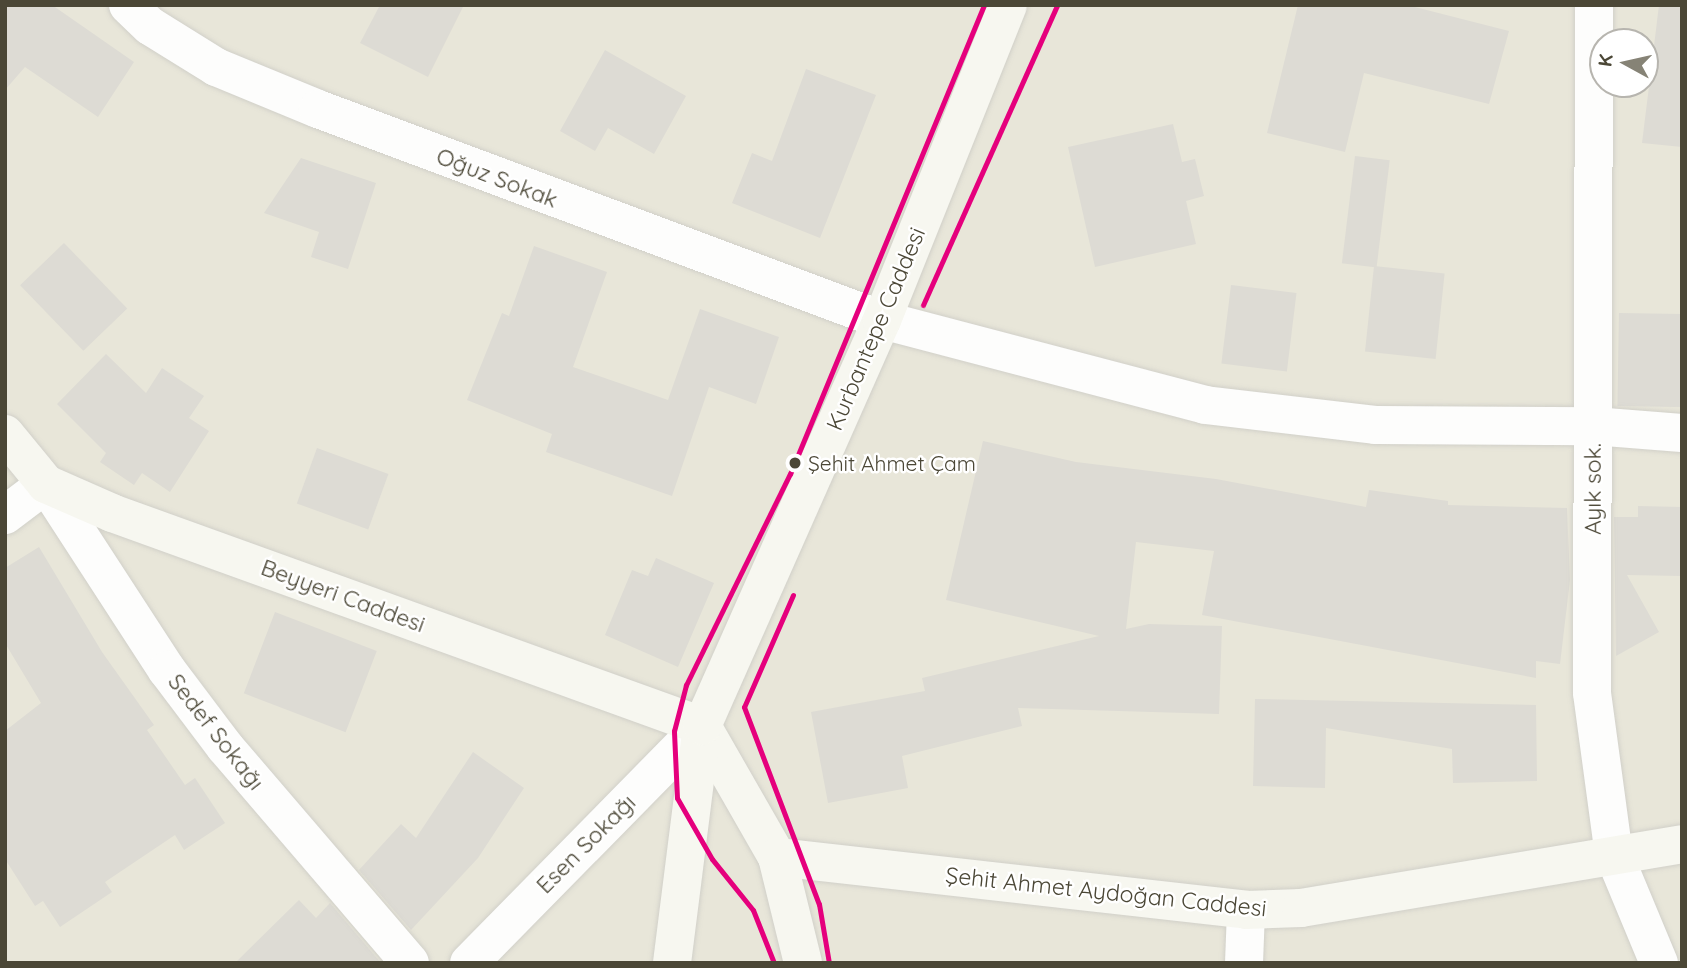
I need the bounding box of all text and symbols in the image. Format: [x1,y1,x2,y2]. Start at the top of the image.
north arrow [1589,28,1659,98]
text: K [1592,53,1618,68]
street label: Oğuz Sokak [432,142,562,214]
street label: Kurbantepe Caddesi [821,223,931,435]
street label: Ayık sok. [1579,443,1607,535]
place label: Şehit Ahmet Çam [808,450,976,476]
marker: Şehit Ahmet Çam [788,456,802,470]
street label: Beyyeri Caddesi [257,554,429,638]
street label: Sedef Sokağı [162,668,270,796]
street label: Esen Sokağı [531,789,641,899]
street label: Şehit Ahmet Aydoğan Caddesi [944,861,1268,923]

